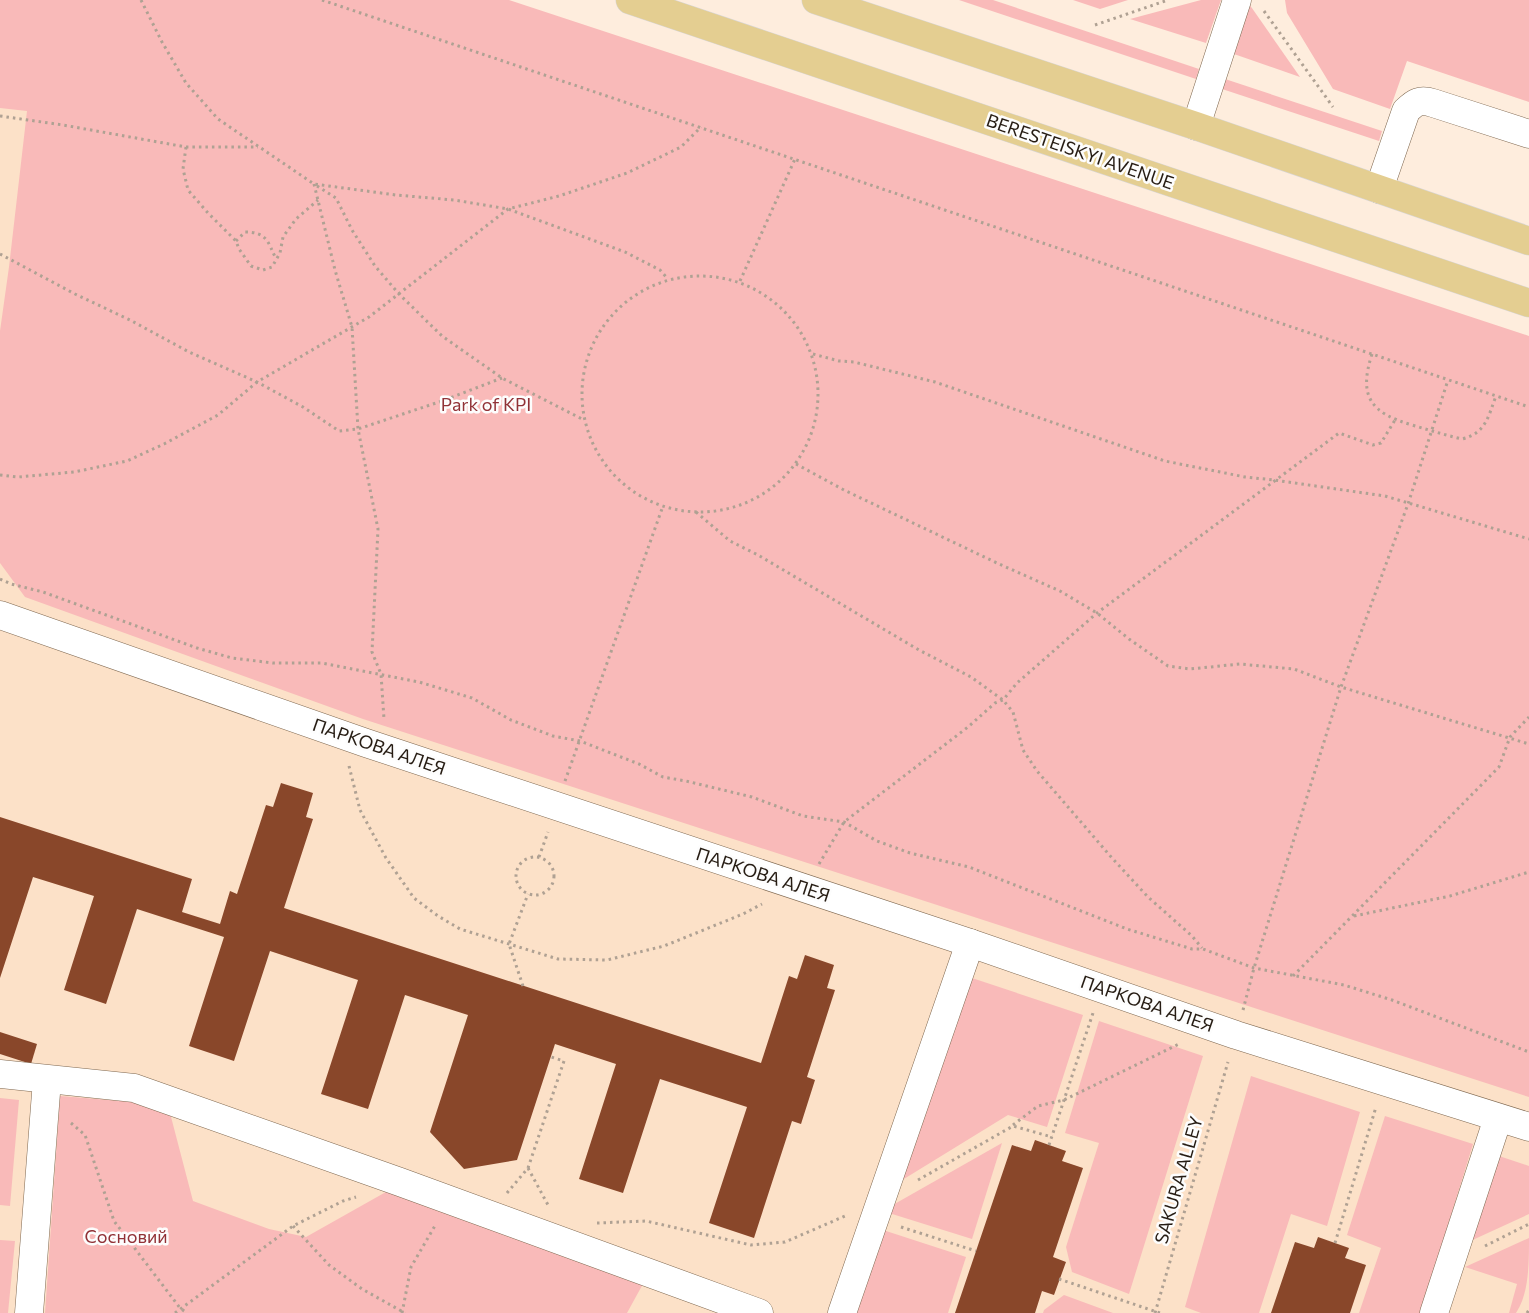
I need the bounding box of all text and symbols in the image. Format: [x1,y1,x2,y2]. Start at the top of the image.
street label: BERESTEISKYI AVENUE [984,109,1177,194]
park label: Park of KPI [441,393,531,415]
street label: ПАРКОВА АЛЕЯ [310,713,449,779]
street label: ПАРКОВА АЛЕЯ [694,842,833,906]
street label: ПАРКОВА АЛЕЯ [1078,970,1217,1036]
street label: SAKURA ALLEY [1149,1113,1207,1246]
park label: Сосновий [84,1225,168,1247]

